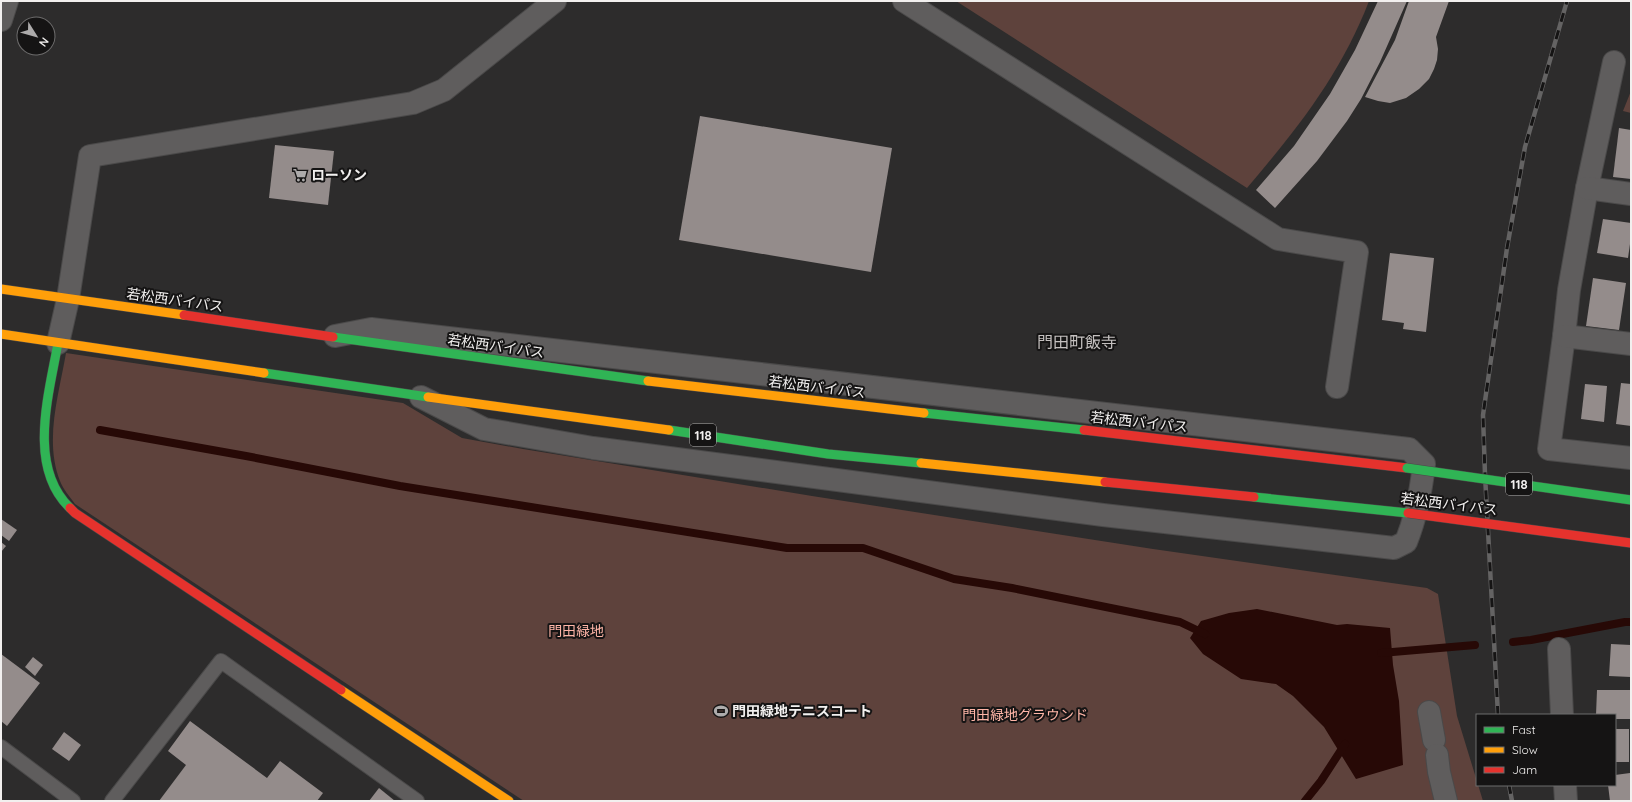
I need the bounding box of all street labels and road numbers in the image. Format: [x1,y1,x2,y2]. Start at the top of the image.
street label: 若松西バイパス [125,284,225,316]
street label: 若松西バイパス [446,330,546,362]
street label: 若松西バイパス [767,372,867,402]
street label: 若松西バイパス [1089,408,1189,436]
road number: 118 [690,424,716,446]
road number: 118 [1506,473,1532,495]
street label: 若松西バイパス [1399,489,1499,519]

